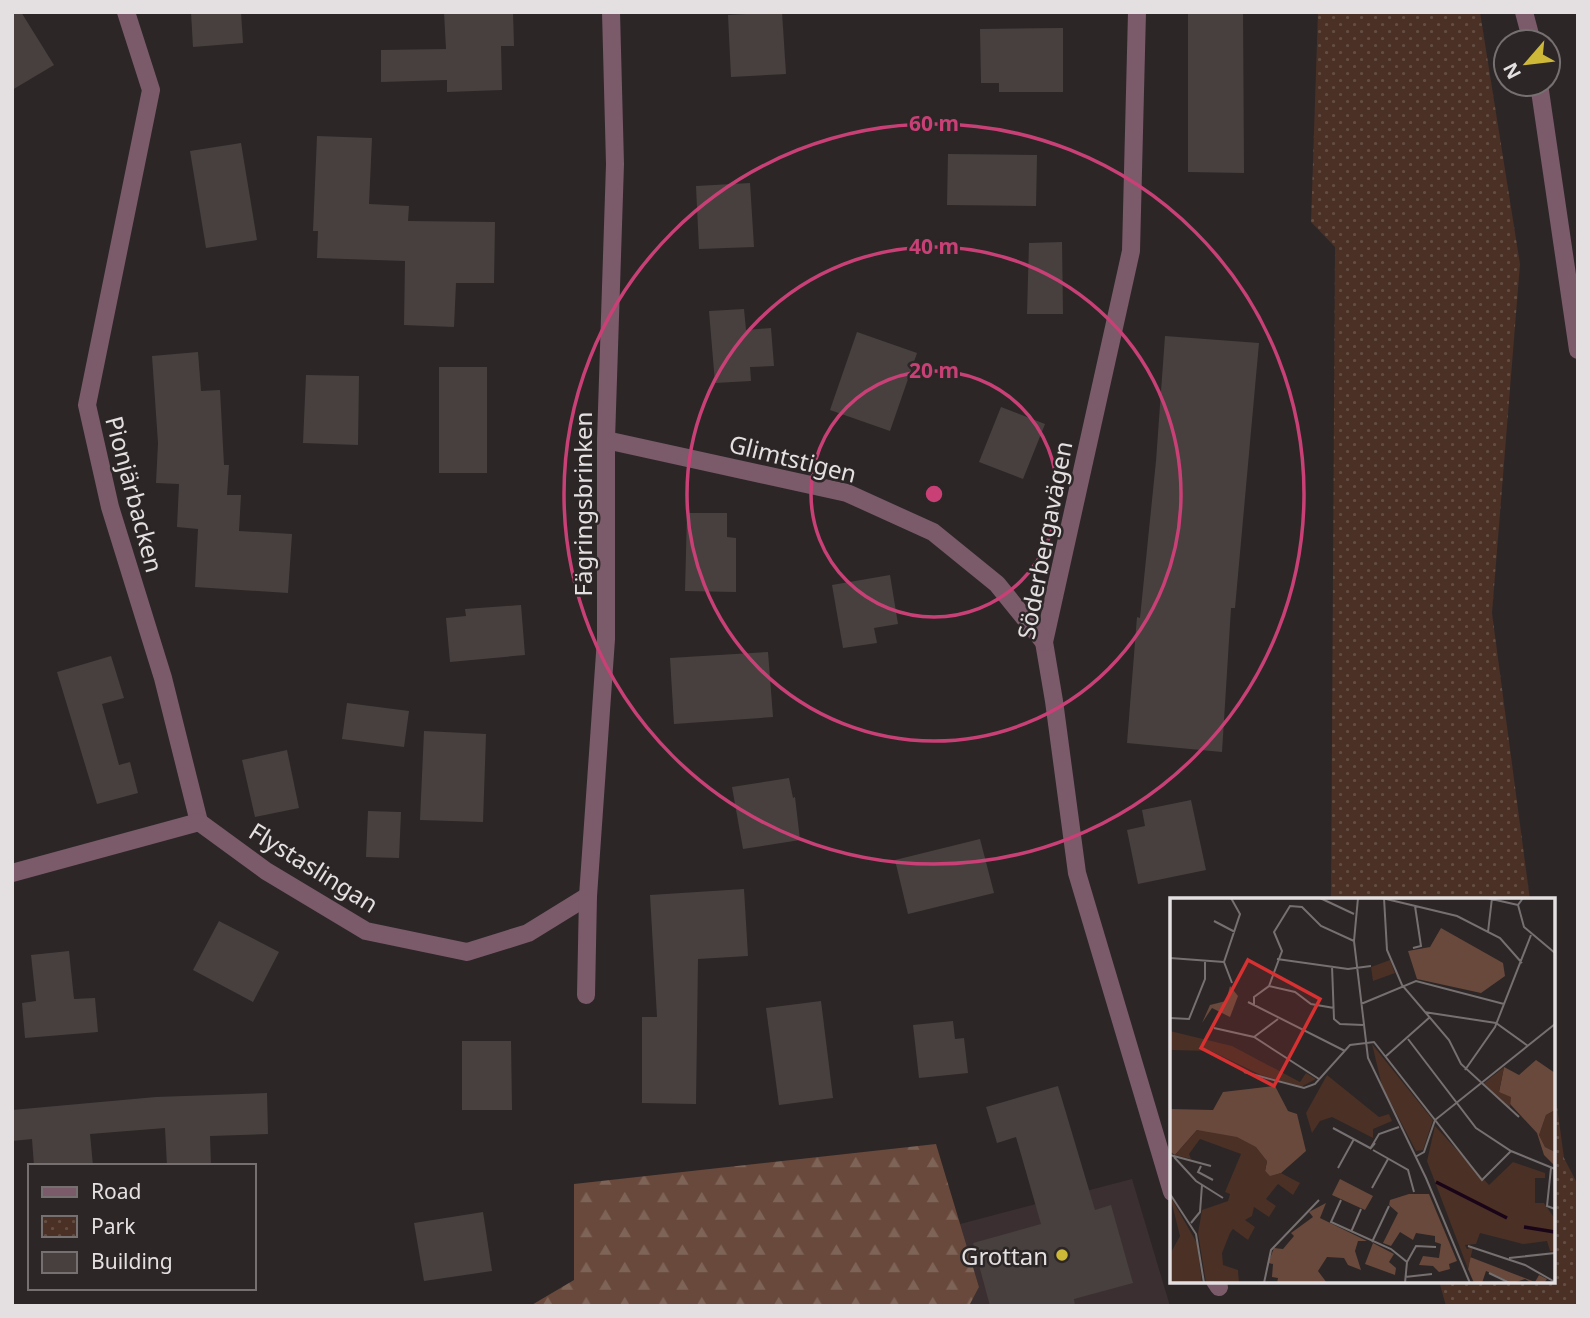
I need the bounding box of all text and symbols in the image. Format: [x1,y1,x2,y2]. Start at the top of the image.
north arrow [1492,28,1562,98]
text: N [1497,58,1527,84]
text: 60 m [909,109,959,137]
text: 40 m [909,232,959,260]
text: 20 m [909,356,959,384]
street label: Pionjärbacken [98,412,172,576]
street label: Fägringsbrinken [566,412,599,596]
street label: Glimtstigen [726,426,860,490]
street label: Söderbergavägen [1009,438,1079,642]
centre of rings [922,482,946,506]
street label: Flystaslingan [243,814,385,920]
inset map [1170,898,1555,1283]
legend [28,1164,256,1290]
text: Road [91,1177,141,1205]
text: Park [91,1212,136,1240]
place label: Grottan [961,1239,1048,1272]
text: Building [91,1247,173,1275]
marker: Grottan [1054,1247,1070,1263]

